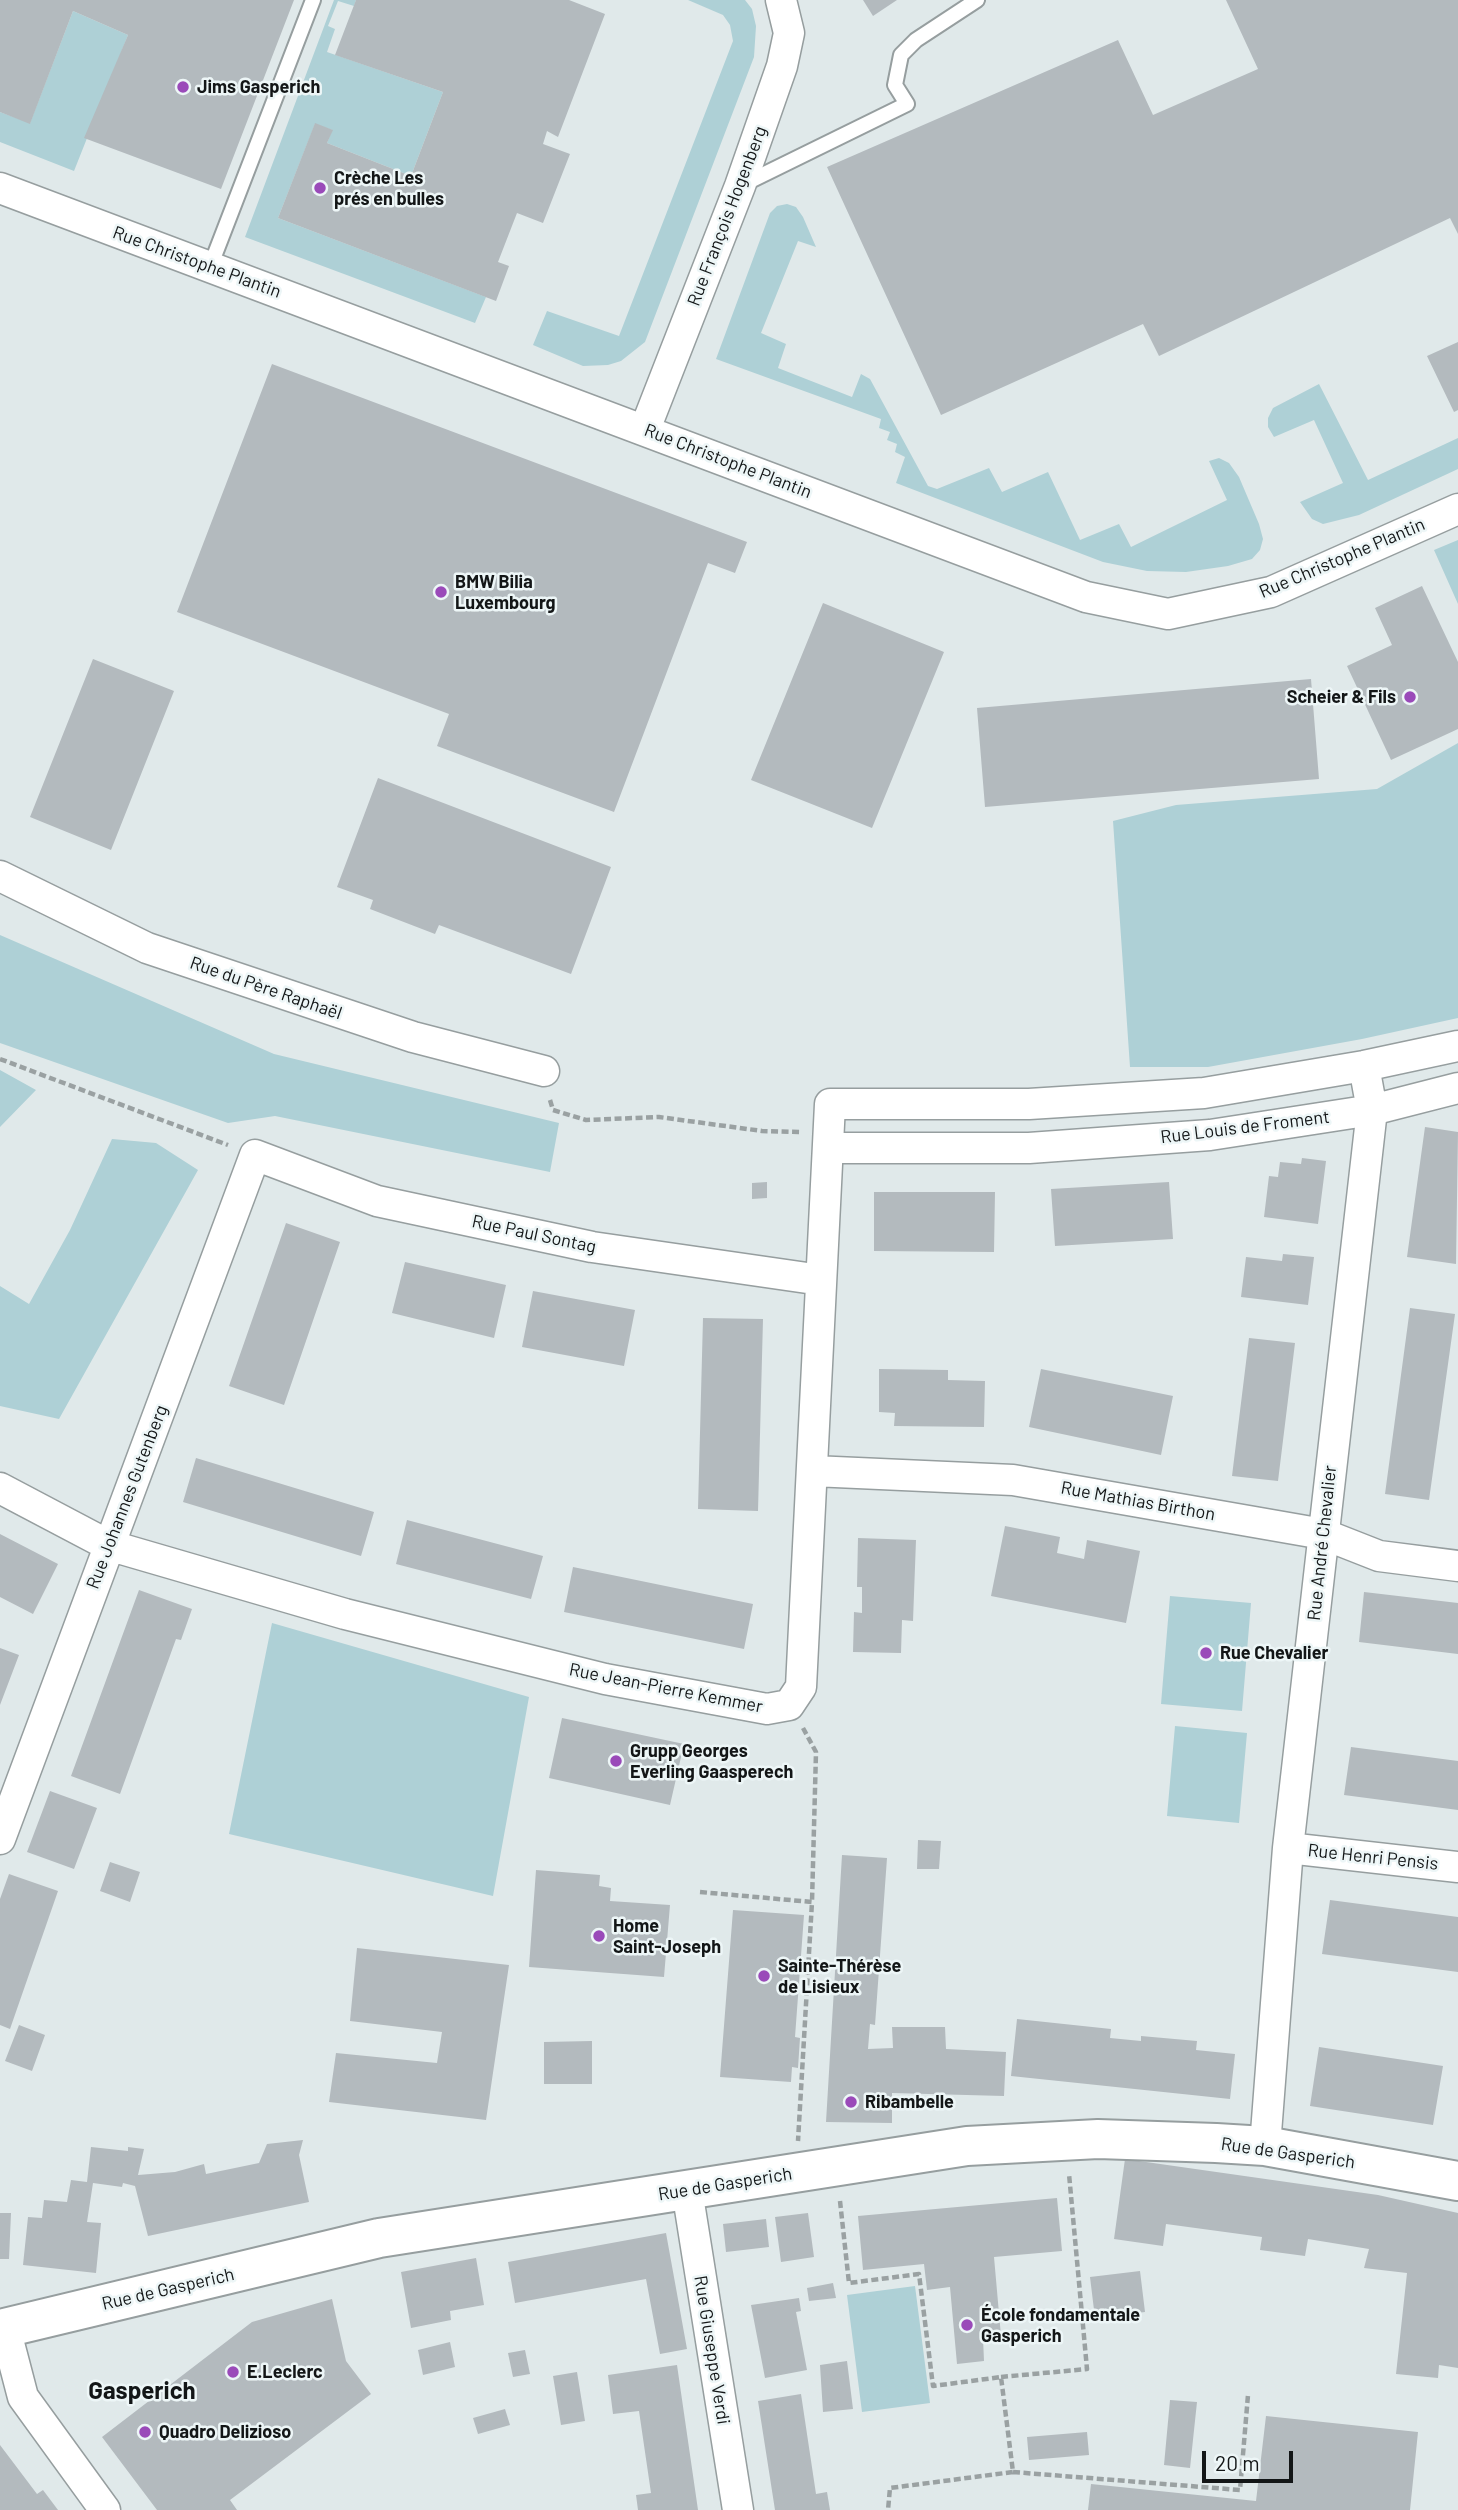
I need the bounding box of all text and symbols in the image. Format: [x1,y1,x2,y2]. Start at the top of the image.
place label: Jims Gasperich [197,76,320,98]
marker: Jims Gasperich [175,79,191,95]
street label: Rue François Hogenberg [683,123,771,309]
place label: Crèche Les prés en bulles [334,167,444,210]
marker: Crèche Les prés en bulles [312,180,328,196]
street label: Rue Christophe Plantin [110,221,284,303]
street label: Rue Christophe Plantin [641,419,815,503]
street label: Rue Christophe Plantin [1256,513,1428,603]
place label: BMW Bilia Luxembourg [455,571,555,614]
marker: BMW Bilia Luxembourg [433,584,449,600]
place label: Scheier & Fils [1287,686,1396,708]
marker: Scheier & Fils [1402,689,1418,705]
street label: Rue du Père Raphaël [187,952,345,1024]
street label: Rue Louis de Froment [1159,1106,1331,1148]
street label: Rue Paul Sontag [470,1210,598,1258]
street label: Rue Johannes Gutenberg [82,1402,172,1592]
street label: Rue André Chevalier [1303,1464,1341,1622]
street label: Rue Mathias Birthon [1059,1477,1217,1525]
place label: Rue Chevalier [1220,1642,1328,1664]
marker: Rue Chevalier [1198,1645,1214,1661]
street label: Rue Jean-Pierre Kemmer [567,1659,765,1717]
place label: Grupp Georges Everling Gaasperech [630,1740,793,1782]
marker: Grupp Georges Everling Gaasperech [608,1753,624,1769]
street label: Rue Henri Pensis [1307,1839,1439,1875]
place label: Home Saint-Joseph [613,1915,721,1958]
marker: Home Saint-Joseph [591,1928,607,1944]
place label: Sainte-Thérèse de Lisieux [778,1955,901,1997]
marker: Sainte-Thérèse de Lisieux [756,1968,772,1984]
place label: Ribambelle [865,2091,954,2113]
marker: Ribambelle [843,2094,859,2110]
street label: Rue de Gasperich [1220,2133,1356,2173]
street label: Rue de Gasperich [657,2163,793,2205]
street label: Rue de Gasperich [100,2263,236,2315]
street label: Rue Giuseppe Verdi [690,2274,734,2426]
place label: École fondamentale Gasperich [981,2304,1140,2346]
marker: École fondamentale Gasperich [959,2317,975,2333]
place label: E.Leclerc [247,2361,323,2383]
marker: E.Leclerc [225,2364,241,2380]
district label: Gasperich [88,2377,196,2405]
place label: Quadro Delizioso [159,2421,291,2443]
marker: Quadro Delizioso [137,2424,153,2440]
scale bar [1206,2436,1297,2480]
text: 20 m [1215,2450,1260,2475]

